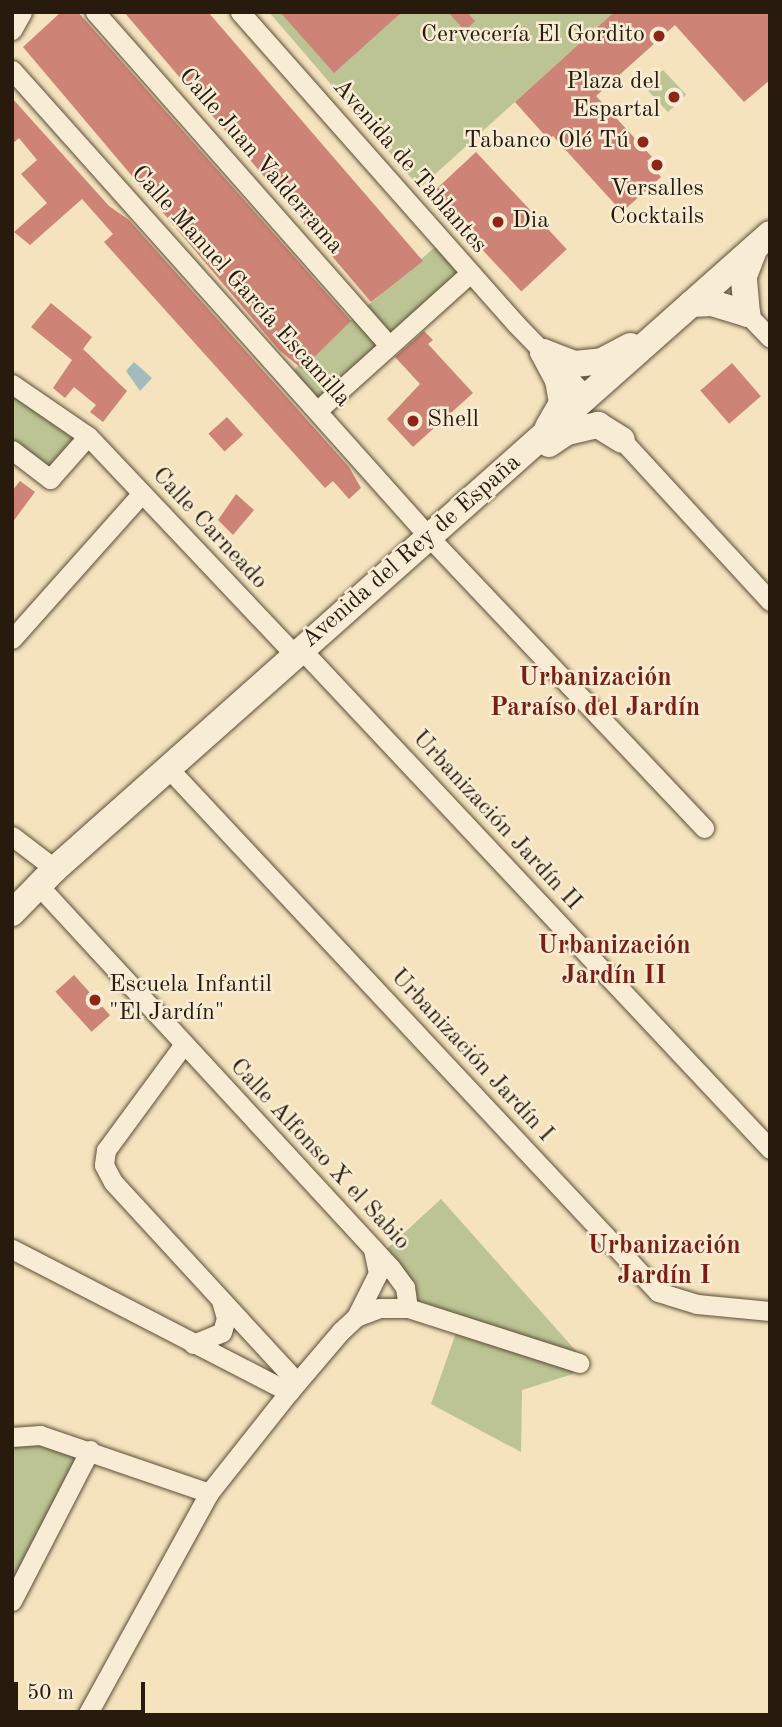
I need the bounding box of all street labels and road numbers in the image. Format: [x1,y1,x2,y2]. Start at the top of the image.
street label: Calle Juan Valderrama [171,63,349,261]
street label: Avenida de Tablantes [325,74,493,260]
street label: Calle Manuel García Escamilla [124,160,356,414]
street label: Avenida del Rey de España [297,449,527,655]
street label: Calle Carneado [145,462,273,596]
street label: Urbanización Jardín II [405,725,587,917]
street label: Urbanización Jardín I [383,964,559,1148]
street label: Calle Alfonso X el Sabio [223,1053,415,1257]

